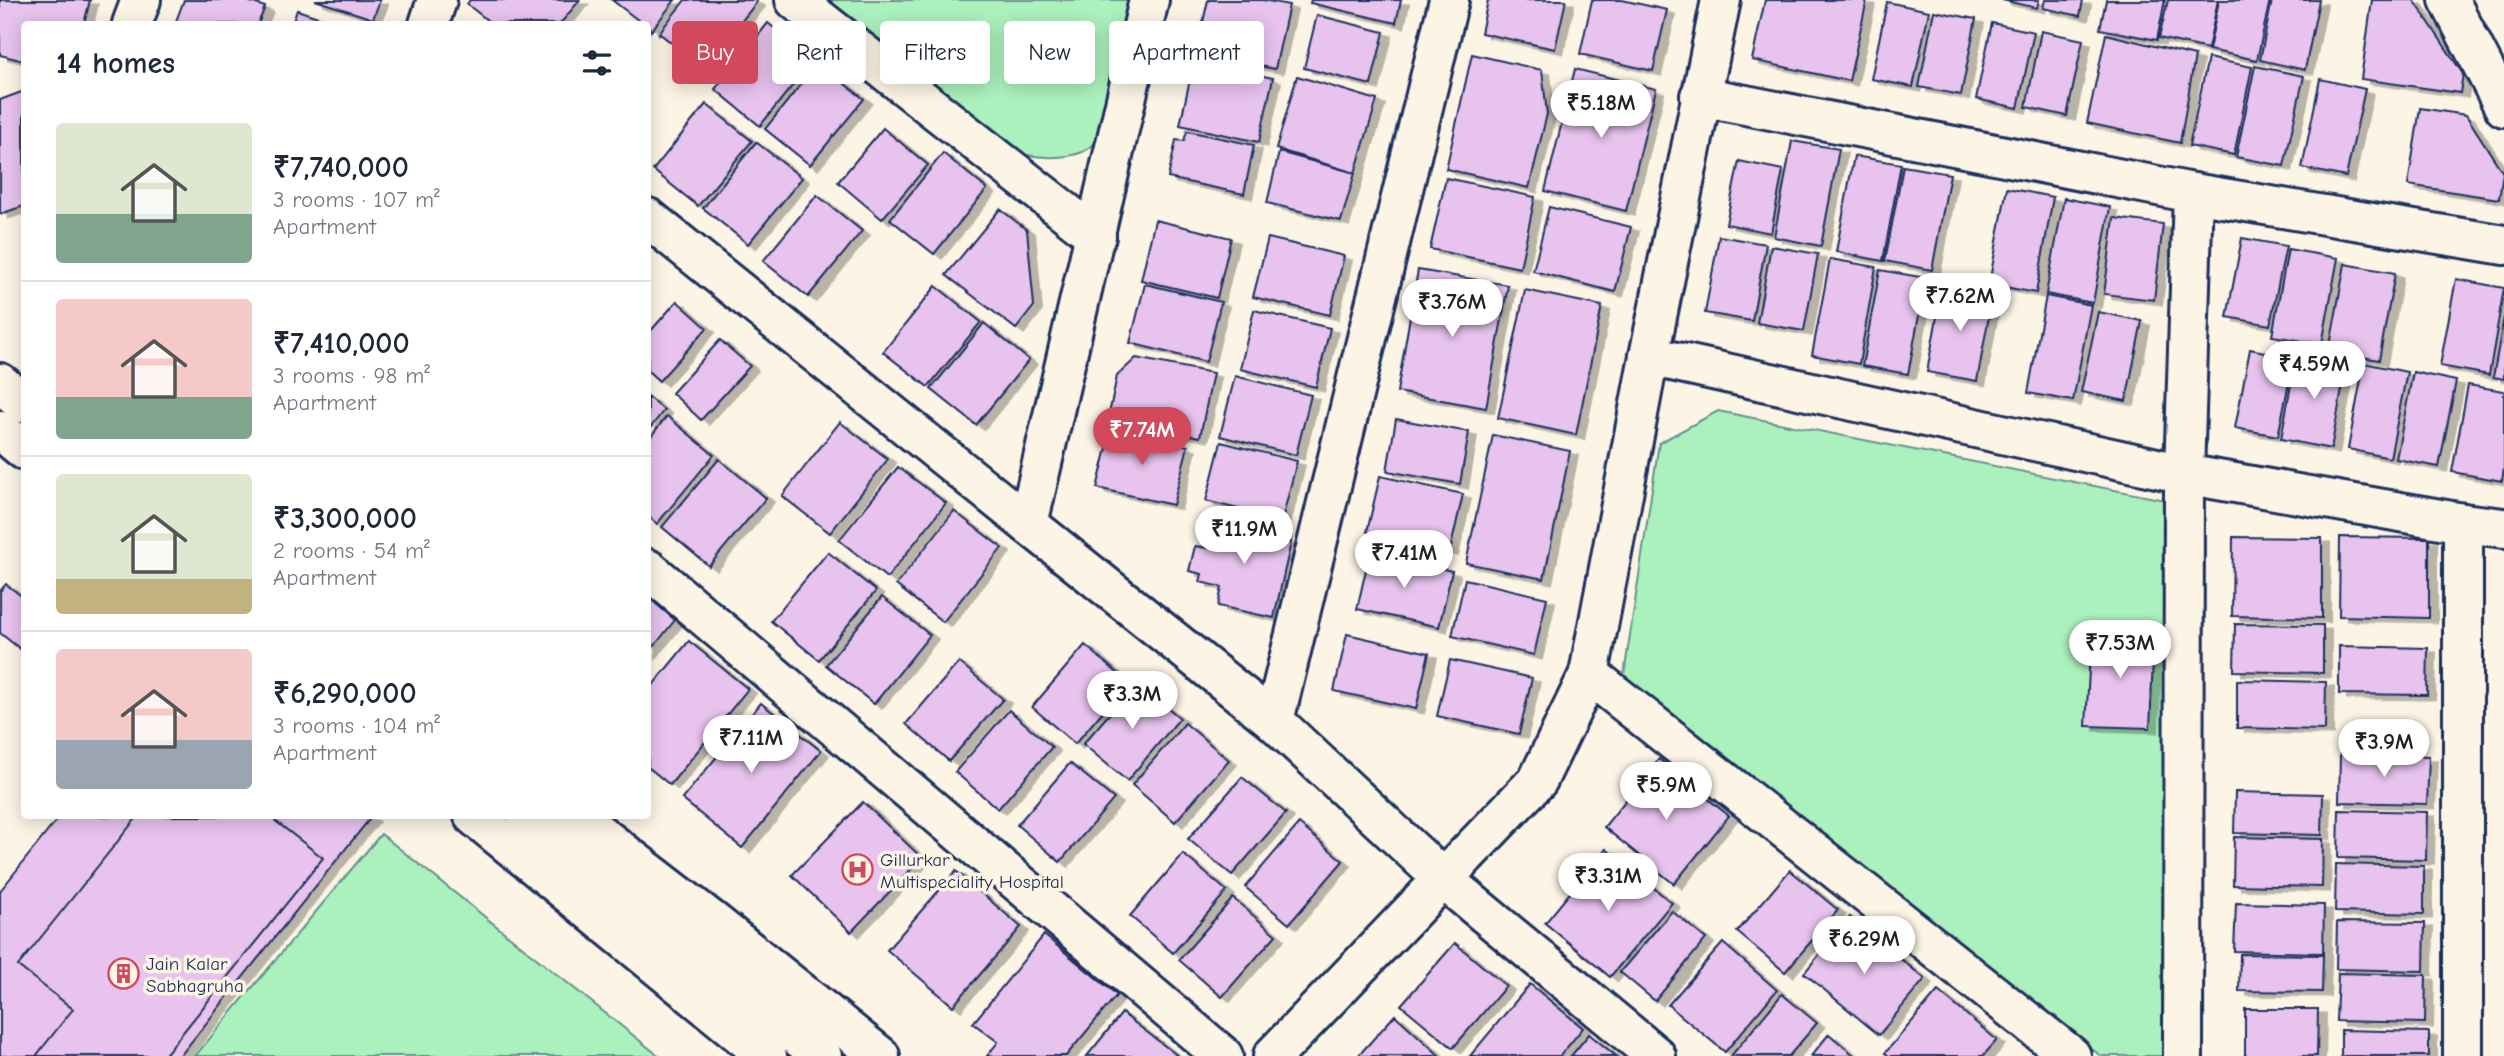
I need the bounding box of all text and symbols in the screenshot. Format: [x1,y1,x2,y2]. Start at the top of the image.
chip: Buy [672,21,758,84]
chip: Rent [772,21,866,84]
chip: Filters [880,21,990,84]
chip: New [1004,21,1095,84]
chip: Apartment [1109,21,1264,84]
icon: filters [578,44,616,82]
text: 14 homes [56,46,175,81]
pin: ₹5.18M [1544,80,1658,140]
text: ₹5.18M [1567,89,1635,116]
text: ₹7,740,000 [273,150,409,185]
icon: home [112,151,196,235]
text: 3 rooms · 107 m² [273,186,440,213]
text: Apartment [273,213,376,240]
pin: ₹7.62M [1903,274,2017,333]
pin: ₹3.76M [1395,280,1509,339]
text: ₹7.62M [1925,282,1995,309]
text: ₹3.76M [1418,288,1486,315]
text: ₹7,410,000 [273,326,410,361]
icon: home [112,327,196,411]
pin: ₹4.59M [2257,342,2371,401]
text: ₹4.59M [2279,350,2349,377]
text: 3 rooms · 98 m² [273,362,430,389]
text: Apartment [273,389,376,416]
pin: ₹7.74M [1085,407,1199,467]
text: ₹7.74M [1109,416,1175,443]
text: ₹3,300,000 [273,501,417,536]
icon: home [112,502,196,586]
pin: ₹11.9M [1187,506,1301,566]
text: ₹11.9M [1211,515,1277,542]
pin: ₹7.41M [1347,530,1461,590]
text: 2 rooms · 54 m² [273,537,430,564]
text: ₹7.41M [1371,539,1437,566]
text: Apartment [273,564,376,591]
pin: ₹7.53M [2063,620,2177,680]
text: ₹7.53M [2085,629,2155,656]
pin: ₹3.3M [1083,672,1181,731]
text: ₹6,290,000 [273,676,417,711]
icon: home [112,677,196,761]
text: ₹3.3M [1103,680,1161,707]
text: 3 rooms · 104 m² [273,712,440,739]
pin: ₹7.11M [694,716,808,775]
pin: ₹3.9M [2335,720,2433,779]
text: ₹7.11M [719,724,783,751]
text: ₹3.9M [2354,728,2414,755]
text: Apartment [273,739,376,766]
pin: ₹5.9M [1617,762,1715,822]
text: ₹5.9M [1636,771,1696,798]
place label: Gillurkar Multispeciality Hospital [880,849,1064,893]
hospital icon: Gillurkar Multispeciality Hospital [840,853,874,887]
pin: ₹3.31M [1551,853,1665,913]
text: ₹3.31M [1574,862,1642,889]
pin: ₹6.29M [1807,916,1921,976]
text: ₹6.29M [1828,925,1900,952]
place label: Jain Kalar Sabhagruha [146,953,244,997]
building icon: Jain Kalar Sabhagruha [106,957,140,991]

